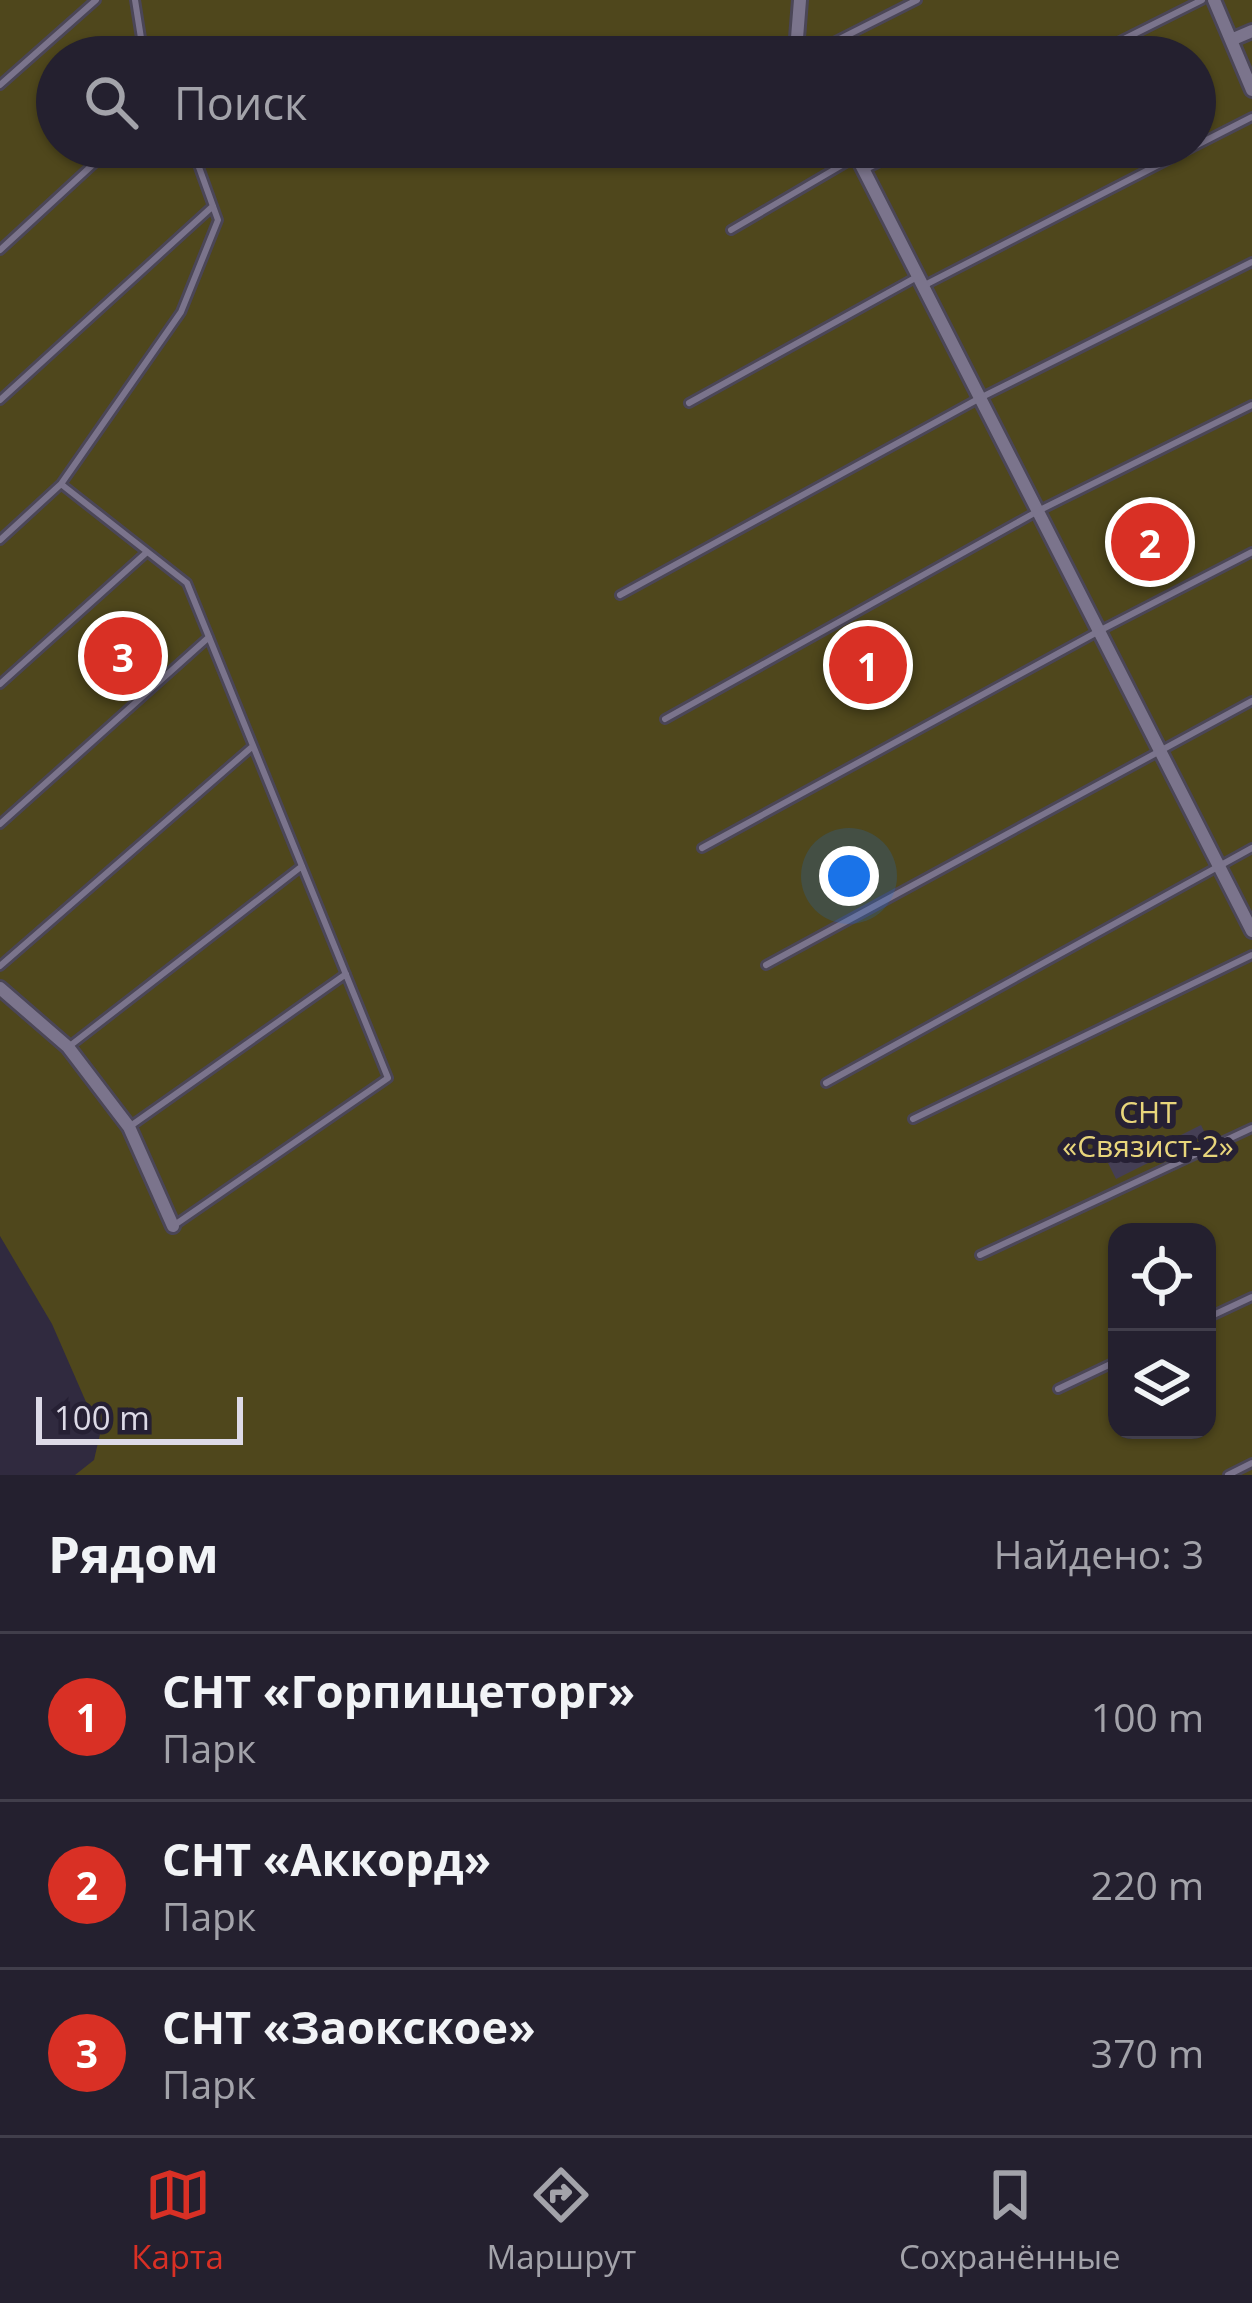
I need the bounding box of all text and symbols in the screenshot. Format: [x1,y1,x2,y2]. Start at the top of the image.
search box [36,36,1216,168]
icon: search [78,69,144,135]
text: Поиск [174,72,307,133]
pin: 2 [1111,497,1189,587]
pin: 3 [84,611,162,701]
pin: 1 [829,620,907,710]
your location [819,846,879,906]
park label: СНТ «Связист-2» [1062,1091,1234,1166]
map controls [1108,1223,1216,1439]
button: locate [1108,1223,1216,1331]
button: layers [1108,1331,1216,1439]
scale bar [36,1391,243,1444]
text: 100 m [54,1395,150,1440]
text: Рядом [48,1518,219,1588]
text: Найдено: 3 [994,1527,1204,1580]
text: СНТ «Горпищеторг» [162,1660,635,1721]
text: 1 [76,1690,98,1743]
text: 100 m [1091,1690,1204,1743]
text: Парк [162,1721,256,1774]
text: СНТ «Аккорд» [162,1828,491,1889]
text: 2 [76,1858,98,1911]
text: 220 m [1091,1858,1204,1911]
text: Парк [162,1889,256,1942]
text: СНТ «Заокское» [162,1996,536,2057]
text: 3 [76,2026,98,2079]
text: 370 m [1091,2026,1204,2079]
text: Парк [162,2057,256,2110]
tab: Карта [131,2162,224,2279]
tab: Маршрут [487,2162,636,2279]
tab: Сохранённые [899,2162,1121,2279]

